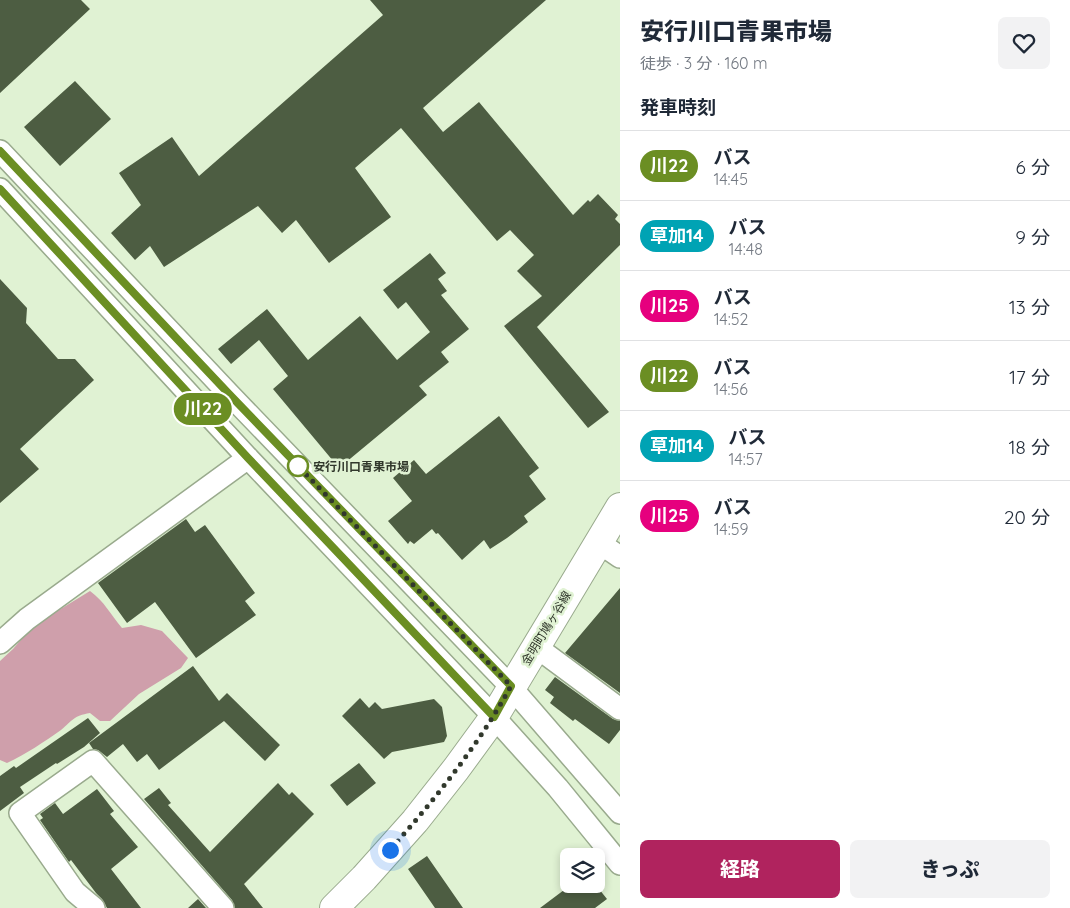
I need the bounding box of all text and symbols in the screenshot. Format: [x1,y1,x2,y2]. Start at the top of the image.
text: 安行川口青果市場 [640,16,832,46]
button: heart [998,17,1050,69]
text: 徒歩 · 3 分 · 160 m [640,53,767,73]
text: 発車時刻 [640,95,716,119]
text: バス [713,145,752,169]
text: 川22 [650,154,688,177]
text: 6 分 [1016,155,1050,179]
text: 14:45 [713,169,748,189]
text: バス [729,215,767,239]
text: 草加14 [650,224,704,247]
text: 9 分 [1015,225,1050,249]
text: 14:48 [729,239,763,259]
text: バス [714,285,752,309]
text: 川25 [650,294,689,317]
text: 13 分 [1009,295,1050,319]
text: 14:52 [714,309,748,329]
text: バス [713,355,752,379]
text: 川22 [650,364,688,387]
text: 17 分 [1009,365,1050,389]
text: 14:56 [713,379,748,399]
line badge: 川22 [174,393,232,425]
text: 川22 [184,397,222,420]
text: バス [729,425,767,449]
text: 草加14 [650,434,704,457]
text: 18 分 [1009,435,1050,459]
text: 14:57 [729,449,763,469]
marker: 安行川口青果市場 [287,455,309,477]
place label: 安行川口青果市場 [313,459,409,474]
text: バス [714,495,752,519]
text: 川25 [650,504,689,527]
text: 20 分 [1004,505,1050,529]
text: 14:59 [714,519,748,539]
street label: 金明町鳩ヶ谷線 [518,588,574,668]
your location [378,838,403,863]
button: 経路 [640,840,840,898]
button: きっぷ [850,840,1050,898]
map controls [560,848,605,893]
button: layers [560,848,605,893]

